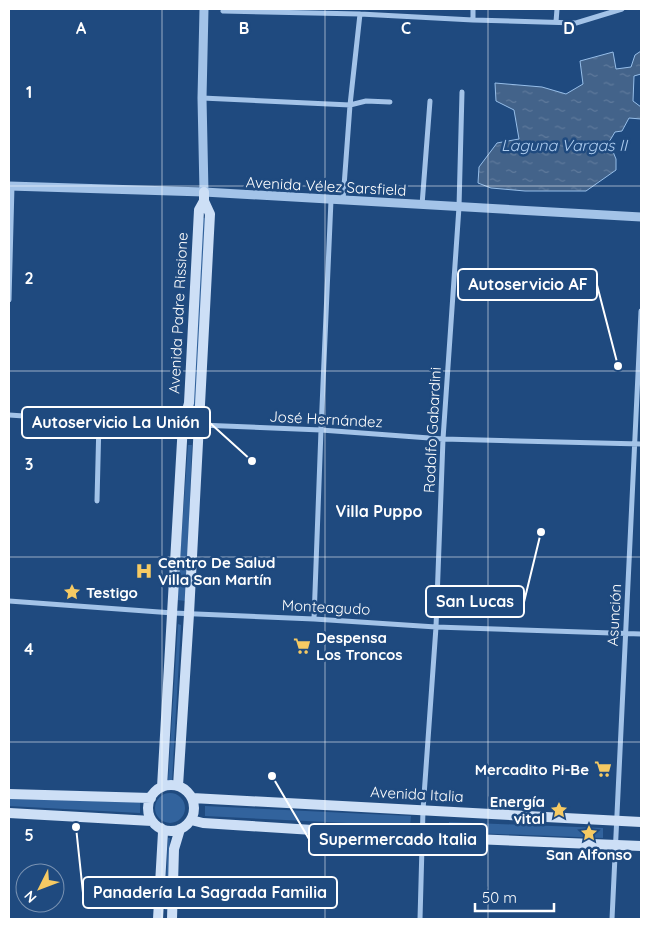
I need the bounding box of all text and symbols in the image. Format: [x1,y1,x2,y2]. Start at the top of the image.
text: A [76,18,87,38]
text: B [239,18,249,38]
text: C [401,18,411,38]
text: D [563,18,575,38]
text: 1 [26,82,32,102]
water label: Laguna Vargas II [501,135,629,155]
street label: Avenida Vélez Sarsfield [245,172,407,200]
street label: Avenida Padre Rissione [164,232,192,394]
text: 2 [24,268,34,288]
callout: Autoservicio AF [458,269,597,300]
text: Autoservicio AF [468,274,588,294]
street label: Rodolfo Gabardini [419,367,445,493]
callout: Autoservicio La Unión [22,407,210,438]
street label: José Hernández [269,407,383,431]
text: Autoservicio La Unión [32,412,200,432]
text: 3 [25,454,33,474]
district label: Villa Puppo [336,501,422,521]
place label: Centro De Salud Villa San Martín [158,553,276,589]
hospital icon: Centro De Salud Villa San Martín [134,561,154,581]
place icon: Testigo [62,582,82,602]
place label: Testigo [86,583,138,602]
street label: Asunción [603,583,625,647]
callout: San Lucas [426,586,524,617]
text: San Lucas [436,591,514,611]
street label: Monteagudo [281,595,371,619]
place label: Despensa Los Troncos [316,628,403,664]
supermarket icon: Despensa Los Troncos [292,636,312,656]
text: 4 [24,639,34,659]
supermarket icon: Mercadito Pi-Be [593,759,613,779]
place label: Mercadito Pi-Be [475,760,589,779]
street label: Avenida Italia [370,782,464,806]
place label: Energía vital [490,792,545,828]
place icon: Energía vital [549,800,569,820]
place icon: San Alfonso [579,823,599,843]
callout: Supermercado Italia [309,824,487,855]
text: 5 [24,825,34,845]
text: Supermercado Italia [319,829,477,849]
place label: San Alfonso [546,845,632,864]
north arrow [15,863,65,913]
callout: Panadería La Sagrada Familia [83,877,337,908]
scale bar [475,880,554,912]
text: Panadería La Sagrada Familia [93,882,327,902]
text: N [20,887,40,907]
text: 50 m [482,888,517,907]

